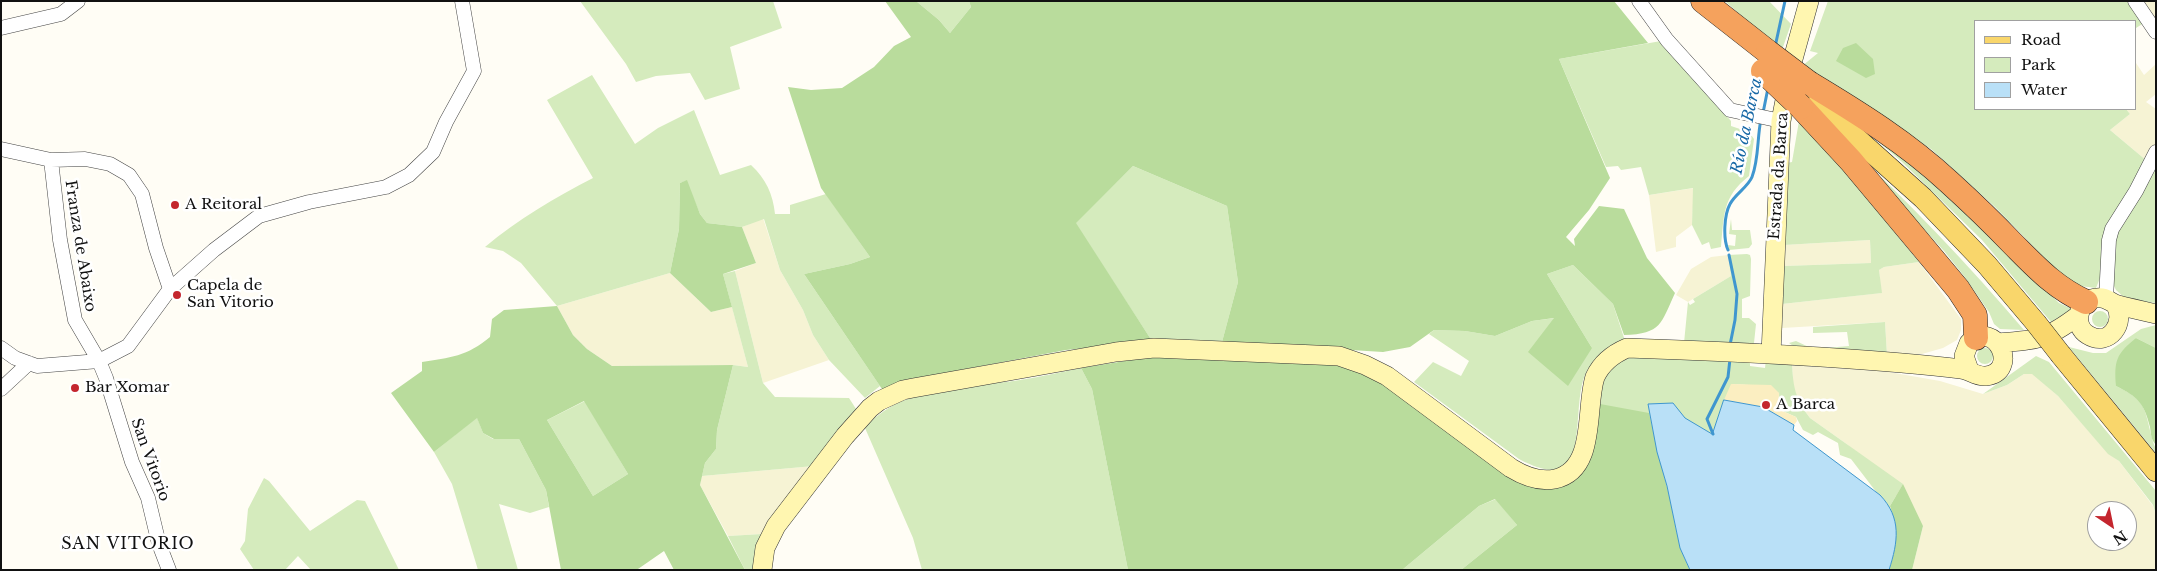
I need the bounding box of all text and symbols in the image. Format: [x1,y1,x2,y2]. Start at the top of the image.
legend [1974,20,2137,110]
text: Road [2021,30,2061,49]
text: Park [2021,55,2056,74]
water label: Río da Barca [1727,76,1767,176]
text: Water [2021,80,2067,99]
street label: Estrada da Barca [1766,112,1792,240]
street label: Franza de Abaixo [61,179,99,313]
place label: A Reitoral [185,196,262,214]
marker: A Reitoral [169,199,181,211]
place label: Capela de San Vitorio [187,277,274,312]
marker: Capela de San Vitorio [171,289,183,301]
place label: Bar Xomar [85,379,169,397]
marker: Bar Xomar [69,382,81,394]
place label: A Barca [1776,396,1835,414]
marker: A Barca [1760,399,1772,411]
street label: San Vitorio [127,416,173,504]
north arrow [2087,501,2137,551]
text: N [2109,526,2130,549]
district label: SAN VITORIO [60,534,196,554]

